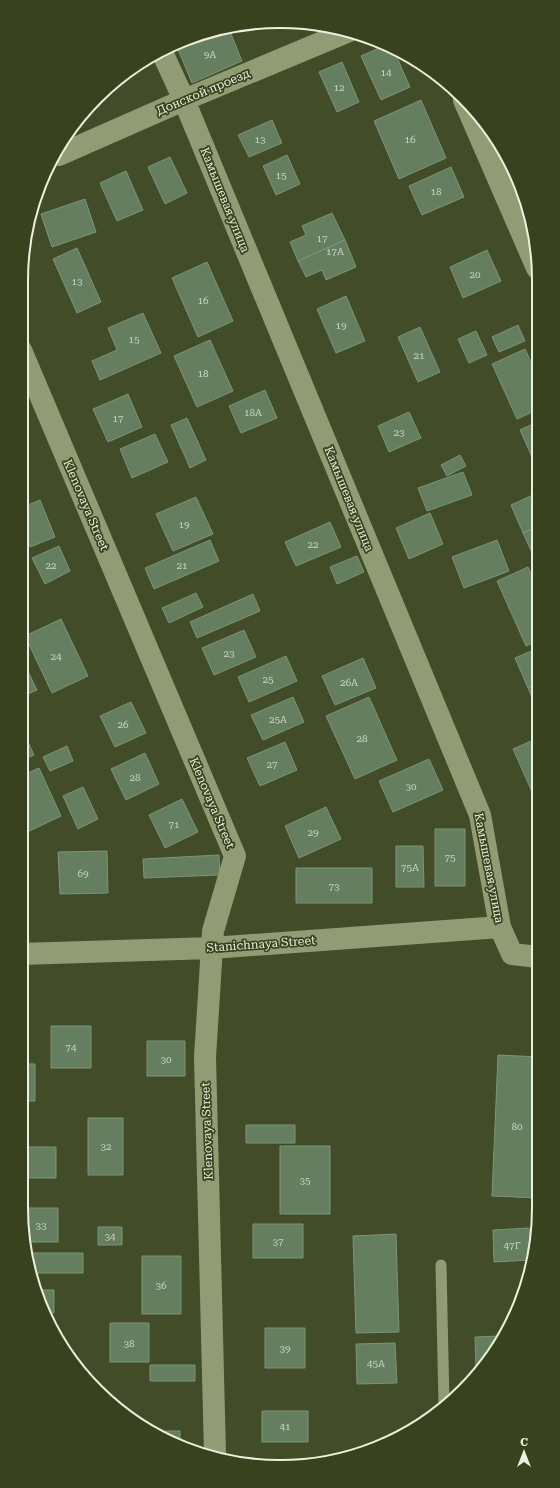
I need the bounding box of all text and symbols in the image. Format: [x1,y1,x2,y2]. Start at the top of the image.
house number: 9А [204,49,216,60]
street label: Донской проезд [154,66,252,118]
house number: 14 [380,67,392,78]
house number: 12 [333,82,345,93]
house number: 13 [254,134,266,145]
house number: 16 [404,134,416,145]
street label: Камышевая улица [198,145,253,255]
house number: 15 [275,170,287,181]
house number: 18 [430,186,442,197]
house number: 17 [316,233,328,244]
house number: 17А [326,246,344,257]
house number: 20 [469,269,481,280]
house number: 13 [71,276,83,287]
house number: 16 [197,295,209,306]
house number: 19 [335,320,347,331]
house number: 15 [128,334,140,345]
house number: 21 [413,350,425,361]
house number: 18 [197,368,209,379]
house number: 18А [244,407,262,418]
house number: 17 [112,413,124,424]
house number: 23 [393,427,405,438]
street label: Камышевая улица [322,444,377,554]
street label: Klenovaya Street [60,457,112,553]
house number: 19 [178,519,190,530]
house number: 22 [307,539,319,550]
house number: 22 [45,560,57,571]
house number: 21 [176,560,188,571]
house number: 23 [223,648,235,659]
house number: 24 [50,651,62,662]
house number: 25 [262,674,274,685]
house number: 26А [340,677,358,688]
house number: 25А [269,714,287,725]
house number: 26 [117,719,129,730]
house number: 28 [356,733,368,744]
street label: Klenovaya Street [186,755,238,851]
house number: 27 [266,759,278,770]
house number: 28 [129,772,141,783]
house number: 30 [405,781,417,792]
street label: Камышевая улица [471,812,507,925]
house number: 71 [168,819,180,830]
house number: 29 [307,827,319,838]
house number: 75 [444,852,456,863]
house number: 75А [401,862,419,873]
house number: 69 [77,868,89,879]
house number: 73 [328,881,340,892]
street label: Stanichnaya Street [206,933,316,955]
house number: 74 [65,1042,77,1053]
house number: 30 [160,1054,172,1065]
street label: Klenovaya Street [198,1081,216,1180]
house number: 80 [511,1121,523,1132]
house number: 32 [100,1141,112,1152]
house number: 35 [299,1175,311,1186]
house number: 33 [35,1220,47,1231]
house number: 34 [104,1231,116,1242]
house number: 37 [272,1236,284,1247]
house number: 47Г [503,1240,521,1251]
house number: 36 [155,1280,167,1291]
house number: 38 [123,1338,135,1349]
house number: 39 [279,1343,291,1354]
house number: 45А [367,1358,385,1369]
house number: 41 [279,1421,291,1432]
north arrow [504,1432,544,1472]
text: С [520,1436,528,1449]

